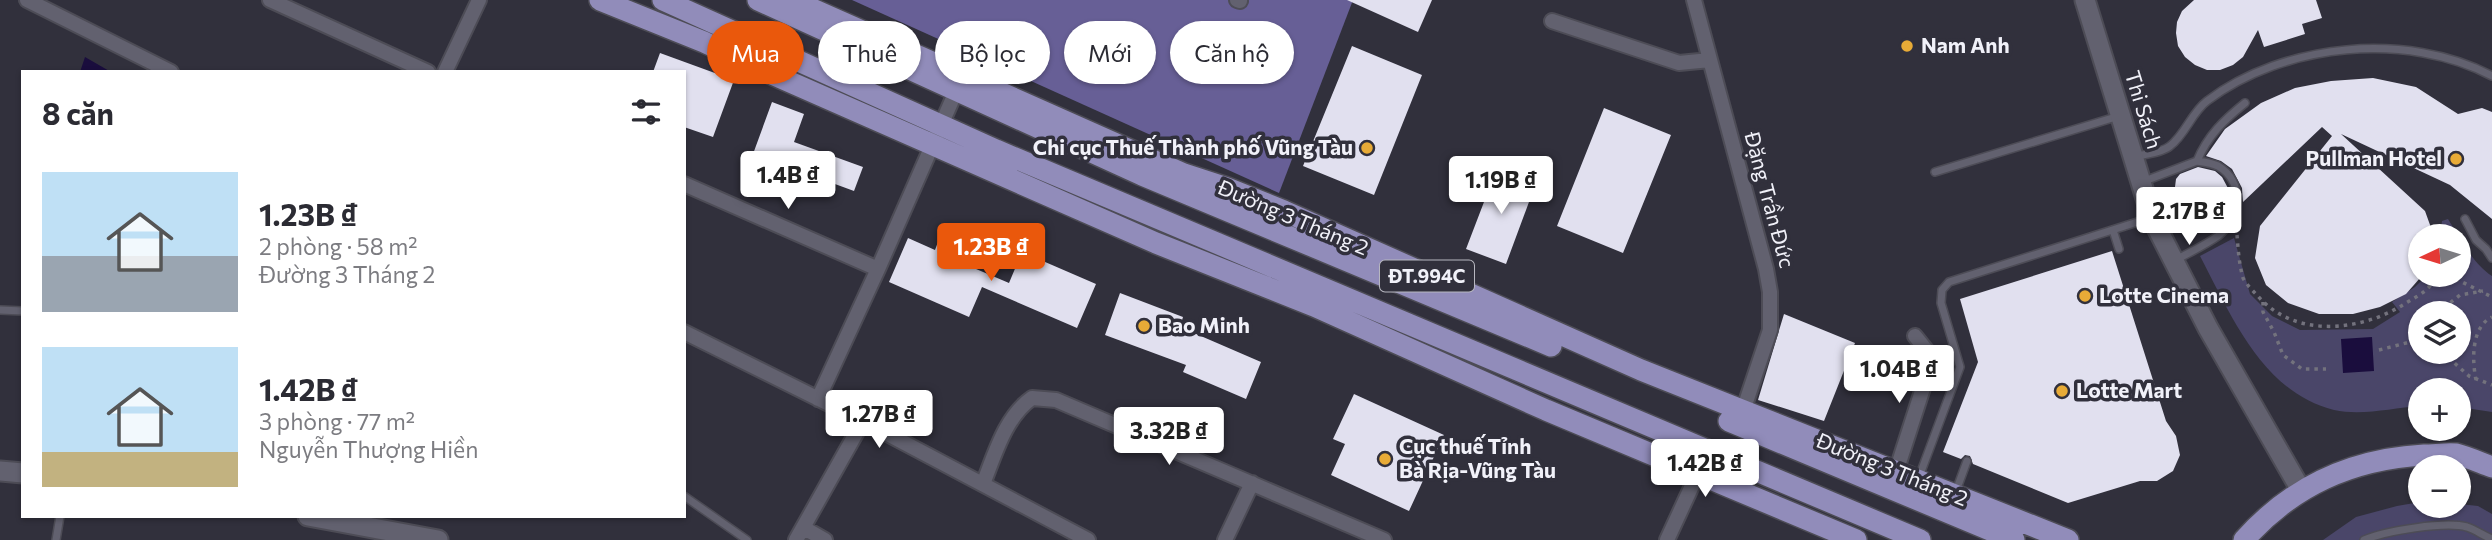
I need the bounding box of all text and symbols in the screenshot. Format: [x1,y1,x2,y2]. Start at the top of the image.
chip: Mua [707,21,804,84]
chip: Thuê [818,21,921,84]
chip: Bộ lọc [935,21,1050,84]
chip: Mới [1064,21,1156,84]
chip: Căn hộ [1170,21,1294,84]
place label: Nam Anh [1921,32,2010,57]
marker: Nam Anh [1899,38,1915,54]
street label: Thi Sách [2121,67,2168,152]
icon: filters [627,93,665,131]
text: 8 căn [42,94,114,131]
street label: Đặng Trần Đức [1740,128,1801,270]
place label: Chi cục Thuế Thành phố Vũng Tàu [1033,134,1353,160]
marker: Chi cục Thuế Thành phố Vũng Tàu [1359,140,1375,156]
place label: Pullman Hotel [2306,145,2442,170]
marker: Pullman Hotel [2448,151,2464,167]
pin: 1.4B ₫ [731,152,845,211]
pin: 1.19B ₫ [1436,156,1566,216]
text: 1.4B ₫ [756,160,820,188]
text: 1.19B ₫ [1465,165,1537,193]
street label: Đường 3 Tháng 2 [1214,173,1373,260]
pin: 2.17B ₫ [2124,188,2254,247]
text: 1.23B ₫ [259,195,358,232]
text: 2.17B ₫ [2152,196,2226,224]
icon: home [98,200,182,284]
pin: 1.23B ₫ [926,224,1056,283]
north arrow [2408,224,2471,287]
map controls [2408,224,2471,518]
text: 2 phòng · 58 m² [259,232,417,260]
text: 1.23B ₫ [953,232,1029,260]
text: Đường 3 Tháng 2 [259,260,435,288]
road number: ĐT.994C [1380,260,1474,292]
place label: Lotte Cinema [2099,282,2229,307]
marker: Lotte Cinema [2077,288,2093,304]
button: layers [2408,301,2471,364]
place label: Bao Minh [1158,312,1250,337]
marker: Bao Minh [1136,318,1152,334]
pin: 1.04B ₫ [1834,346,1964,405]
text: 1.04B ₫ [1860,354,1938,382]
text: 1.42B ₫ [259,370,358,407]
icon: home [98,375,182,459]
place label: Lotte Mart [2076,377,2182,402]
button: + [2408,378,2471,441]
marker: Lotte Mart [2054,383,2070,399]
pin: 1.27B ₫ [814,391,944,450]
text: 1.27B ₫ [842,399,916,427]
text: 3 phòng · 77 m² [259,407,415,435]
pin: 3.32B ₫ [1104,407,1234,467]
text: 3.32B ₫ [1130,416,1208,444]
street label: Đường 3 Tháng 2 [1812,426,1972,510]
place label: Cục thuế Tỉnh Bà Rịa-Vũng Tàu [1399,433,1556,483]
text: Nguyễn Thượng Hiền [259,435,478,463]
pin: 1.42B ₫ [1640,440,1770,499]
text: 1.42B ₫ [1667,448,1743,476]
marker: Cục thuế Tỉnh Bà Rịa-Vũng Tàu [1377,451,1393,467]
button: − [2408,455,2471,518]

